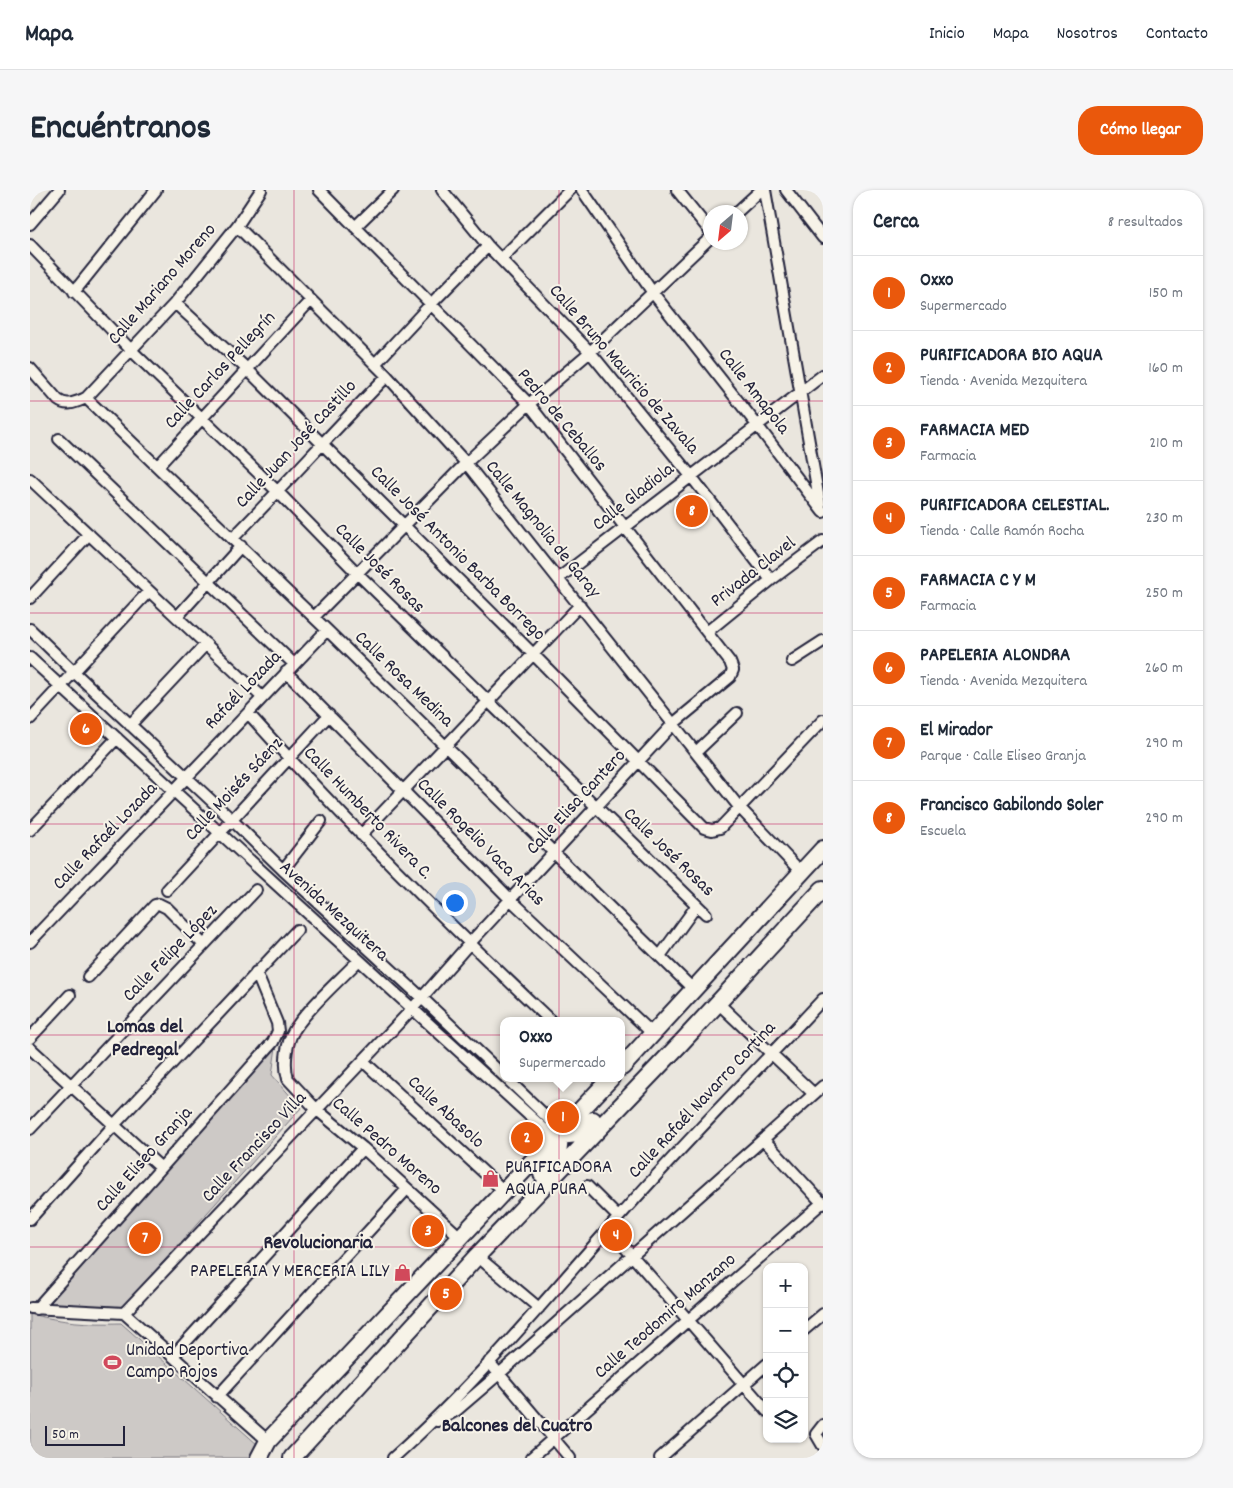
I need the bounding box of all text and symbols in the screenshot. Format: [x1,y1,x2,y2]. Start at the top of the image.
text: Mapa [25,18,73,52]
text: Inicio [929,22,965,47]
text: Mapa [993,22,1028,47]
text: Nosotros [1056,22,1118,47]
text: Contacto [1146,22,1208,47]
text: Encuéntranos [30,105,211,155]
button: Cómo llegar [1078,106,1203,155]
north arrow [703,205,748,250]
text: Cerca [873,208,919,238]
text: 8 resultados [1108,211,1183,234]
street label: Calle Mariano Moreno [103,218,223,352]
text: Oxxo [920,268,953,295]
street label: Calle Bruno Mauricio de Zavala [541,279,705,462]
text: 1 [887,282,891,305]
text: 150 m [1149,282,1183,305]
text: Supermercado [920,295,1007,318]
street label: Calle Carlos Pellegrín [159,306,283,436]
street label: Calle Amapola [711,343,796,442]
text: PURIFICADORA BIO AQUA [920,343,1103,370]
text: 2 [886,357,893,380]
text: 160 m [1148,357,1183,380]
street label: Pedro de Ceballos [510,363,612,479]
text: Tienda · Avenida Mezquitera [920,370,1087,393]
street label: Calle Juan José Castillo [230,375,364,515]
text: FARMACIA MED [920,418,1029,445]
text: 3 [885,432,893,455]
text: 210 m [1149,432,1183,455]
text: Farmacia [920,445,976,468]
street label: Calle Magnolia de Garay [478,455,606,605]
street label: Calle Gladiola [587,457,682,539]
street label: Calle José Antonio Barba Borrego [363,460,551,648]
pin: 8 [676,492,708,530]
text: PURIFICADORA CELESTIAL. [920,493,1109,520]
text: 4 [886,507,892,530]
text: 230 m [1146,507,1183,530]
street label: Calle José Rosas [328,518,430,620]
text: Tienda · Calle Ramón Rocha [920,520,1084,543]
street label: Privada Clavel [706,531,803,615]
text: FARMACIA C Y M [920,568,1036,595]
text: 5 [885,582,893,605]
text: 250 m [1145,582,1183,605]
text: Farmacia [920,595,976,618]
street label: Calle Rosa Medina [347,626,459,735]
text: PAPELERIA ALONDRA [920,643,1070,670]
street label: Rafaél Lozada [199,645,290,737]
text: 6 [885,657,893,680]
text: 260 m [1145,657,1183,680]
text: Tienda · Avenida Mezquitera [920,670,1087,693]
pin: 6 [70,710,102,748]
text: El Mirador [920,718,993,745]
street label: Calle Moisés Sáenz [179,732,291,848]
text: 7 [886,732,892,755]
text: 290 m [1145,732,1183,755]
street label: Calle Humberto Rivera C. [296,741,438,887]
street label: Calle Elisa Cantero [521,744,633,862]
text: Parque · Calle Eliseo Granja [920,745,1086,768]
street label: Calle Rogelio Vaca Arias [410,773,550,913]
street label: Calle Rafaél Lozada [47,776,165,897]
text: Francisco Gabilondo Soler [920,793,1103,820]
street label: Calle José Rosas [616,802,720,904]
text: 8 [886,807,892,830]
text: 290 m [1145,807,1183,830]
text: Escuela [920,820,966,843]
street label: Avenida Mezquitera [272,855,395,969]
your location [442,890,468,916]
street label: Calle Felipe López [117,899,225,1009]
district label: Lomas del Pedregal [107,1014,183,1065]
street label: Calle Rafaél Navarro Cortina [623,1016,784,1186]
popup [500,1017,625,1082]
text: Oxxo [519,1025,553,1052]
text: Supermercado [519,1052,606,1075]
street label: Calle Abasolo [400,1070,490,1156]
street label: Calle Francisco Villa [196,1086,315,1210]
street label: Calle Pedro Moreno [325,1092,447,1202]
pin: 1 [547,1098,579,1136]
street label: Calle Eliseo Granja [90,1100,201,1219]
pin: 2 [511,1119,543,1157]
place label: PURIFICADORA AQUA PURA [505,1155,612,1204]
shop icon: PURIFICADORA AQUA PURA [481,1169,501,1189]
pin: 3 [412,1212,444,1250]
pin: 4 [600,1216,632,1254]
pin: 7 [129,1219,161,1257]
district label: Revolucionaria [264,1230,373,1258]
street label: Calle Teodomiro Manzano [589,1248,743,1386]
place label: PAPELERIA Y MERCERIA LILY [190,1259,390,1286]
shop icon: PAPELERIA Y MERCERIA LILY [393,1262,413,1282]
map controls [763,1263,808,1443]
button: + [763,1263,808,1308]
pin: 5 [430,1275,462,1313]
button: − [763,1308,808,1353]
place label: Unidad Deportiva Campo Rojos [126,1338,249,1387]
sports icon: Unidad Deportiva Campo Rojos [102,1352,122,1372]
button: locate [763,1353,808,1398]
button: layers [763,1398,808,1443]
district label: Balcones del Cuatro [442,1413,592,1441]
scale bar [45,1423,125,1446]
text: 50 m [52,1425,79,1445]

